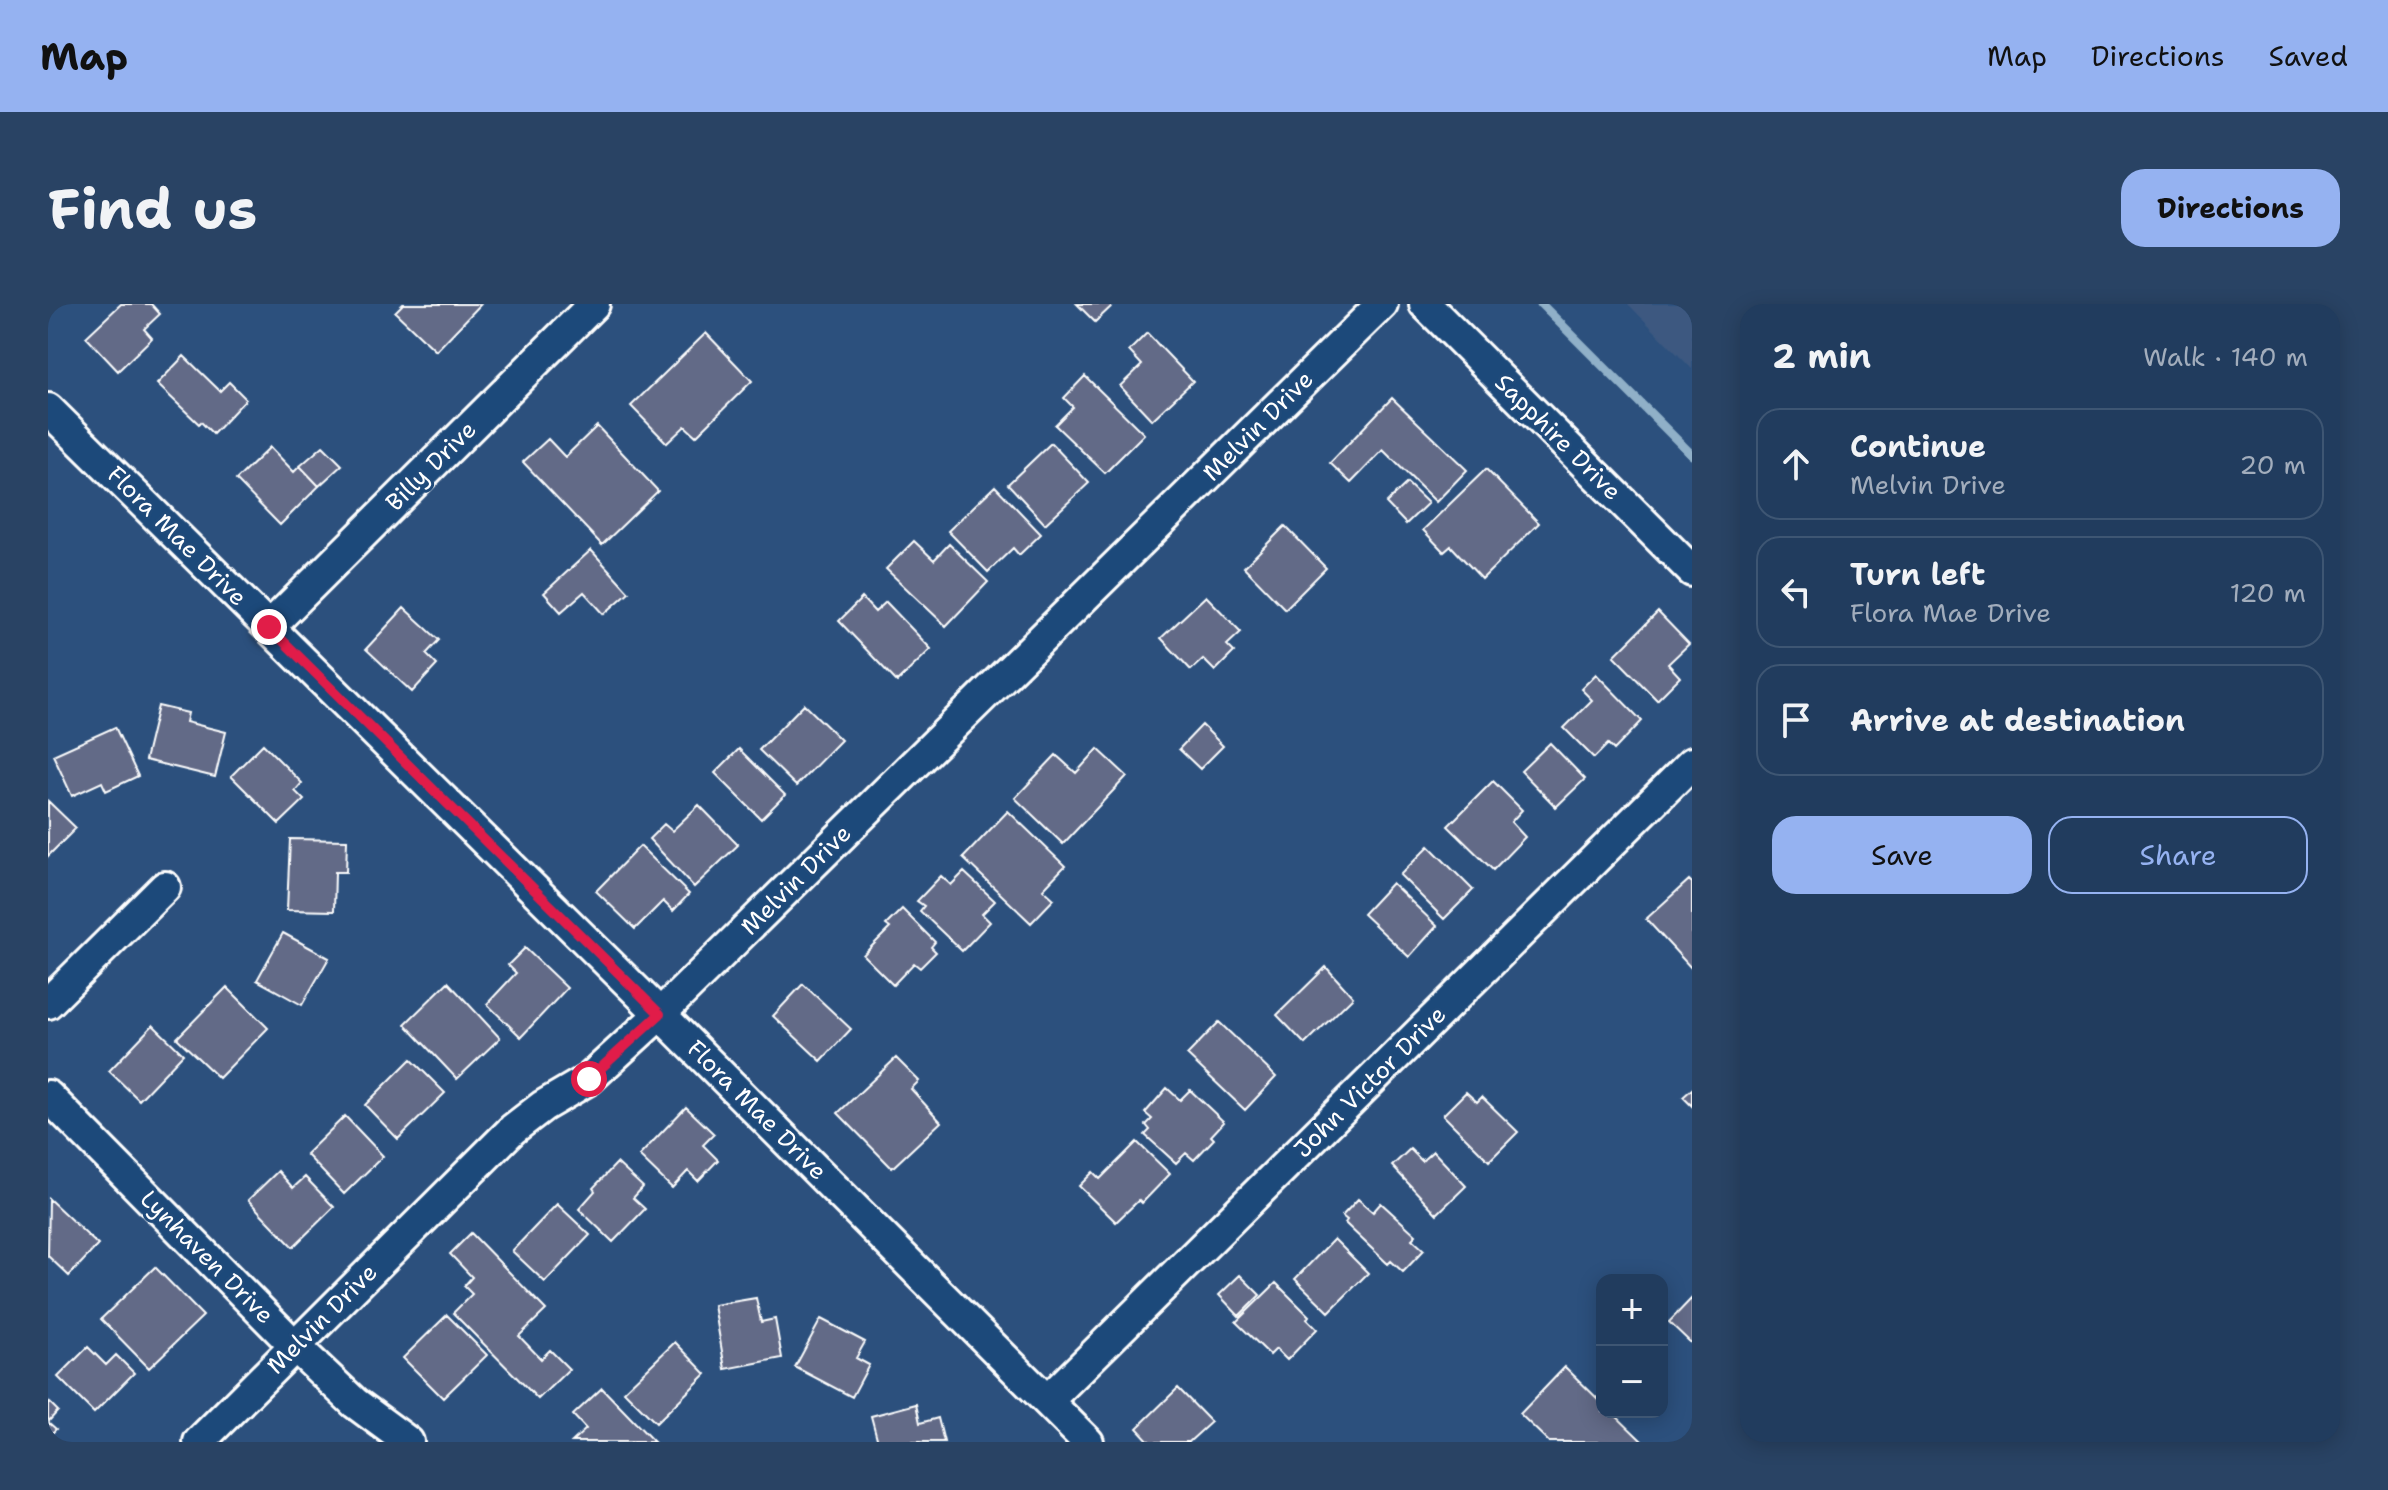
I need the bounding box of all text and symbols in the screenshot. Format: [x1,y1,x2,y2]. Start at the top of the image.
text: Map [40,31,128,82]
text: Map [1987,37,2047,75]
text: Directions [2091,37,2225,75]
text: Saved [2269,37,2348,75]
button: Directions [2121,169,2340,247]
text: Find us [48,171,257,246]
text: 2 min [1772,333,1871,379]
text: Walk · 140 m [2143,339,2308,374]
street label: Melvin Drive [1196,364,1320,488]
street label: Sapphire Drive [1488,367,1628,507]
street label: Billy Drive [379,414,483,518]
text: Continue [1850,426,1986,467]
icon: ahead [1774,442,1818,486]
text: 20 m [2239,447,2306,482]
street label: Flora Mae Drive [100,459,254,613]
text: Melvin Drive [1850,467,2006,502]
text: Turn left [1850,554,1985,595]
icon: left [1774,570,1818,614]
text: 120 m [2230,575,2306,610]
text: Flora Mae Drive [1850,595,2051,630]
route end [251,609,287,645]
icon: arrive [1774,698,1818,742]
text: Arrive at destination [1850,700,2185,741]
button: Save [1772,816,2032,894]
button: Share [2048,816,2308,894]
street label: Melvin Drive [734,818,858,942]
street label: John Victor Drive [1287,999,1453,1165]
street label: Flora Mae Drive [680,1033,834,1187]
route start [571,1061,607,1097]
street label: Lynhaven Drive [133,1183,281,1331]
street label: Melvin Drive [260,1257,384,1381]
map controls [1596,1274,1668,1418]
button: + [1596,1274,1668,1346]
button: − [1596,1346,1668,1418]

